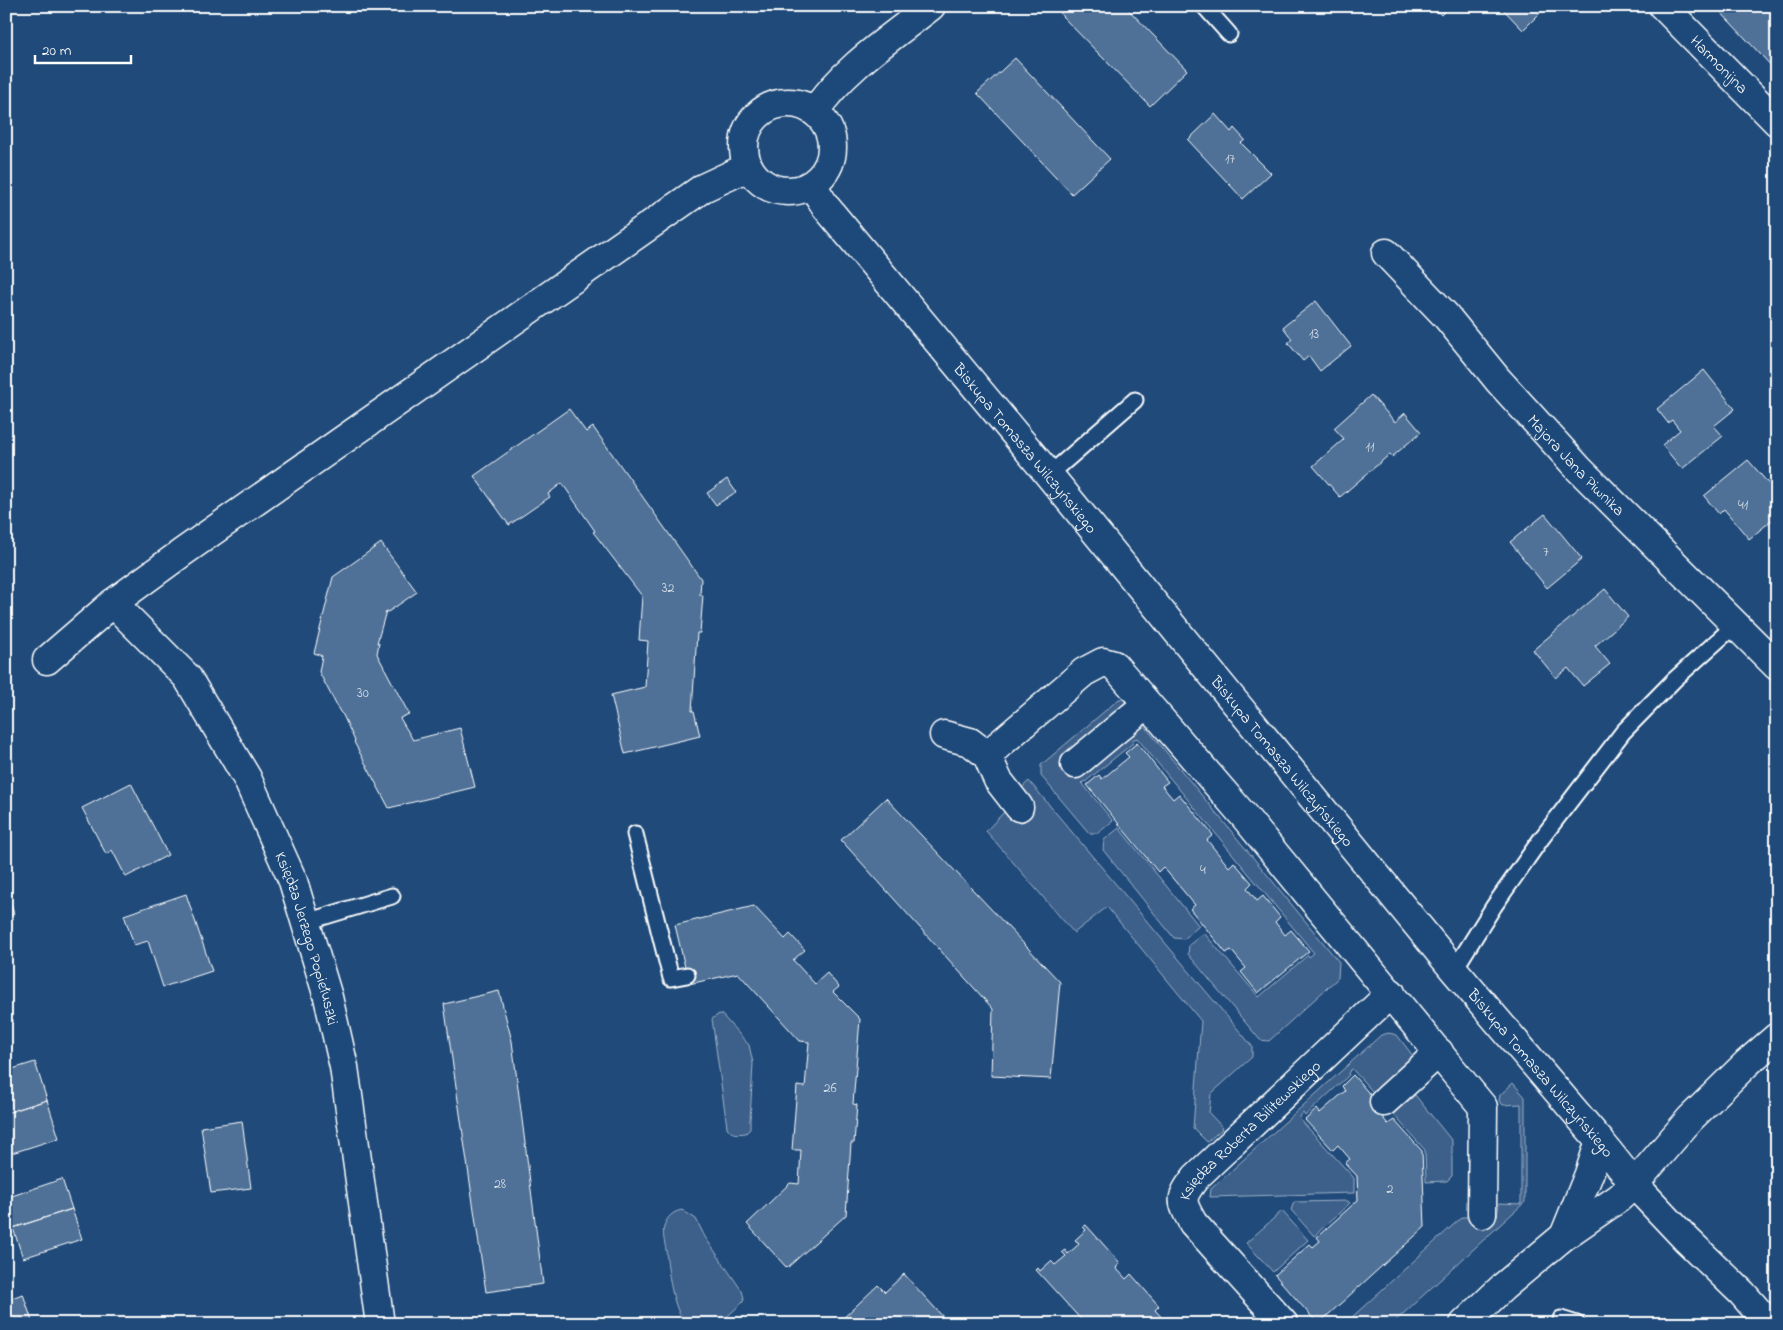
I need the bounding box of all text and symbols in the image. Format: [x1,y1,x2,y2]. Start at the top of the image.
street label: Harmonijna [1684,30,1753,100]
scale bar [35,32,131,64]
text: 20 m [42,40,72,62]
house number: 17 [1225,149,1235,170]
house number: 13 [1309,324,1319,345]
street label: Biskupa Tomasza Wilczyńskiego [946,358,1102,539]
street label: Majora Jana Piwnika [1521,410,1630,522]
house number: 11 [1366,437,1375,458]
house number: 41 [1738,495,1749,516]
house number: 7 [1543,542,1549,563]
house number: 32 [662,578,674,599]
street label: Biskupa Tomasza Wilczyńskiego [1203,671,1359,853]
house number: 30 [357,683,369,704]
street label: Księdza Jerzego Popiełuszki [267,848,344,1028]
house number: 4 [1200,860,1206,881]
street label: Biskupa Tomasza Wilczyńskiego [1460,983,1619,1163]
street label: Księdza Roberta Bilitewskiego [1174,1055,1327,1203]
house number: 26 [823,1078,837,1099]
house number: 28 [494,1174,506,1195]
house number: 2 [1387,1179,1394,1200]

